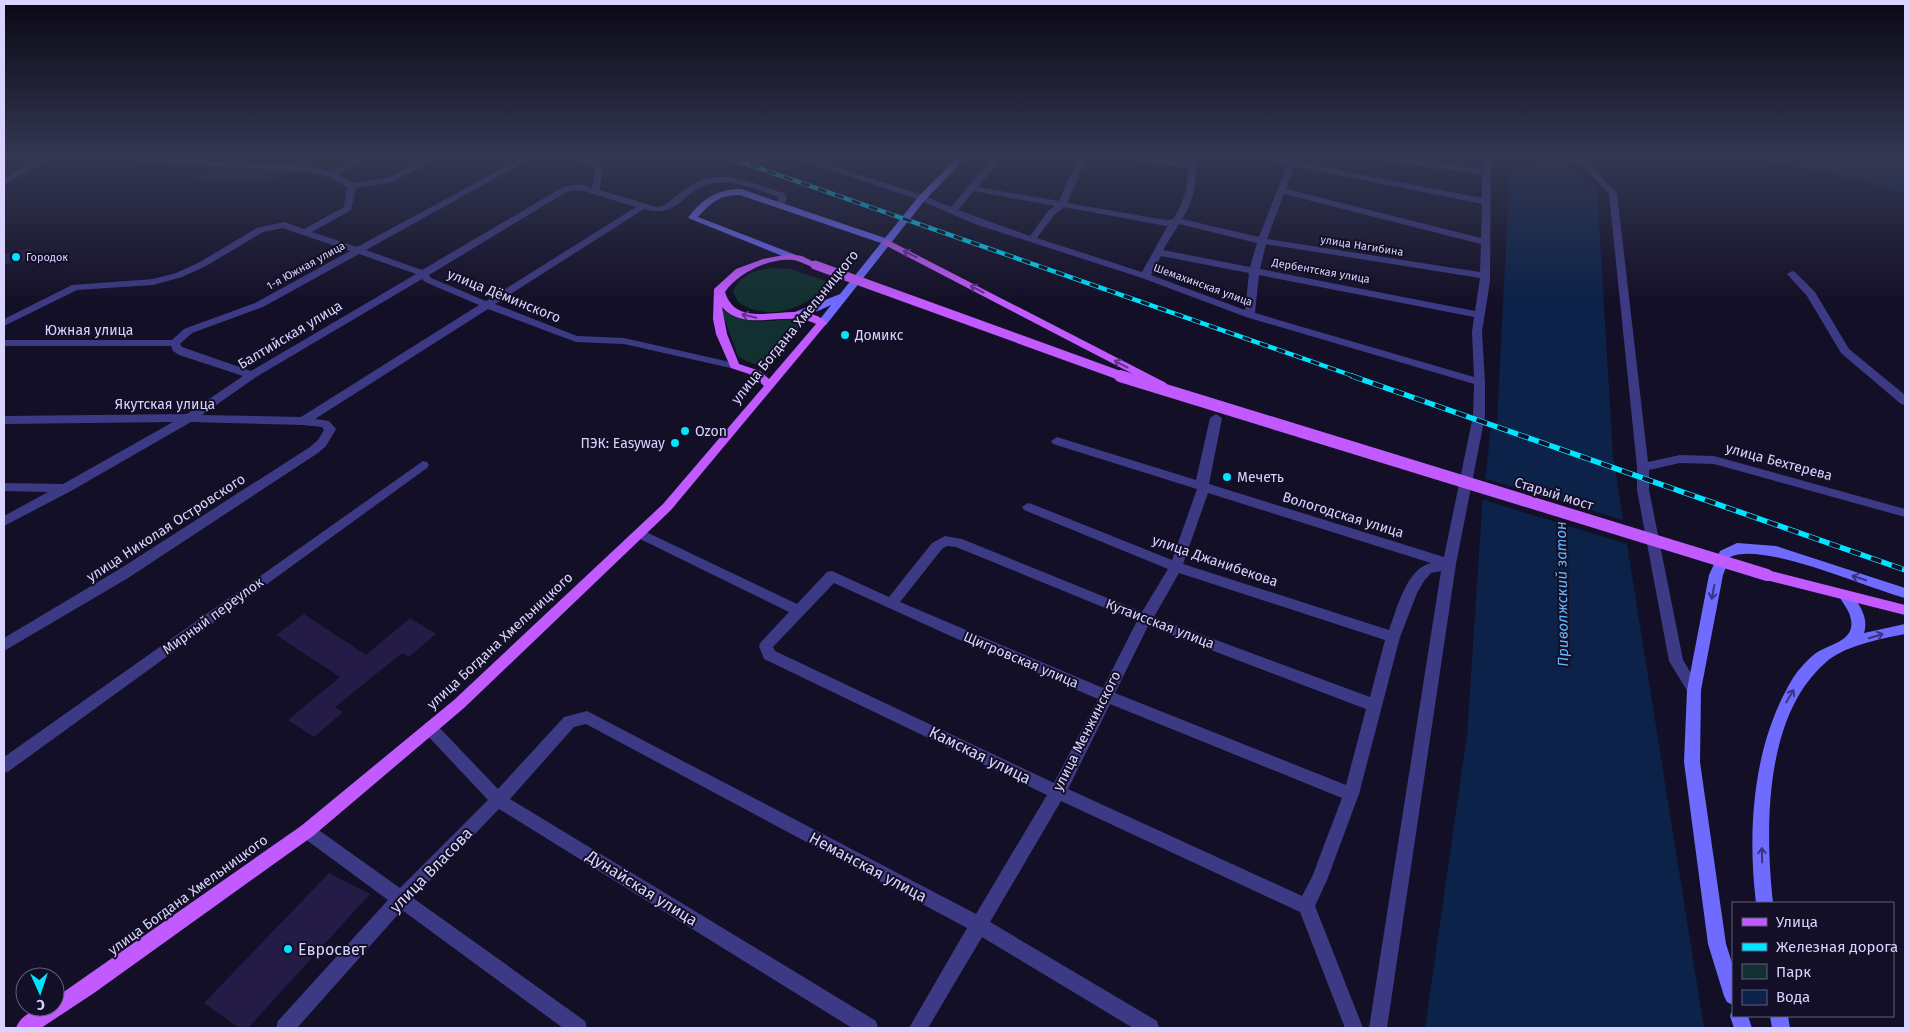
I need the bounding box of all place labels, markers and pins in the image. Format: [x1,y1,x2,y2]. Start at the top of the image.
marker: Городок [10,251,22,263]
place label: Городок [26,251,68,264]
place label: Домикс [854,327,904,344]
marker: Домикс [839,329,851,341]
place label: Ozon [695,423,727,440]
marker: Ozon [679,425,691,437]
place label: ПЭК: Easyway [581,435,665,452]
marker: ПЭК: Easyway [669,437,681,449]
place label: Мечеть [1237,469,1284,486]
marker: Мечеть [1221,471,1233,483]
place label: Евросвет [298,940,367,959]
marker: Евросвет [282,943,294,955]

